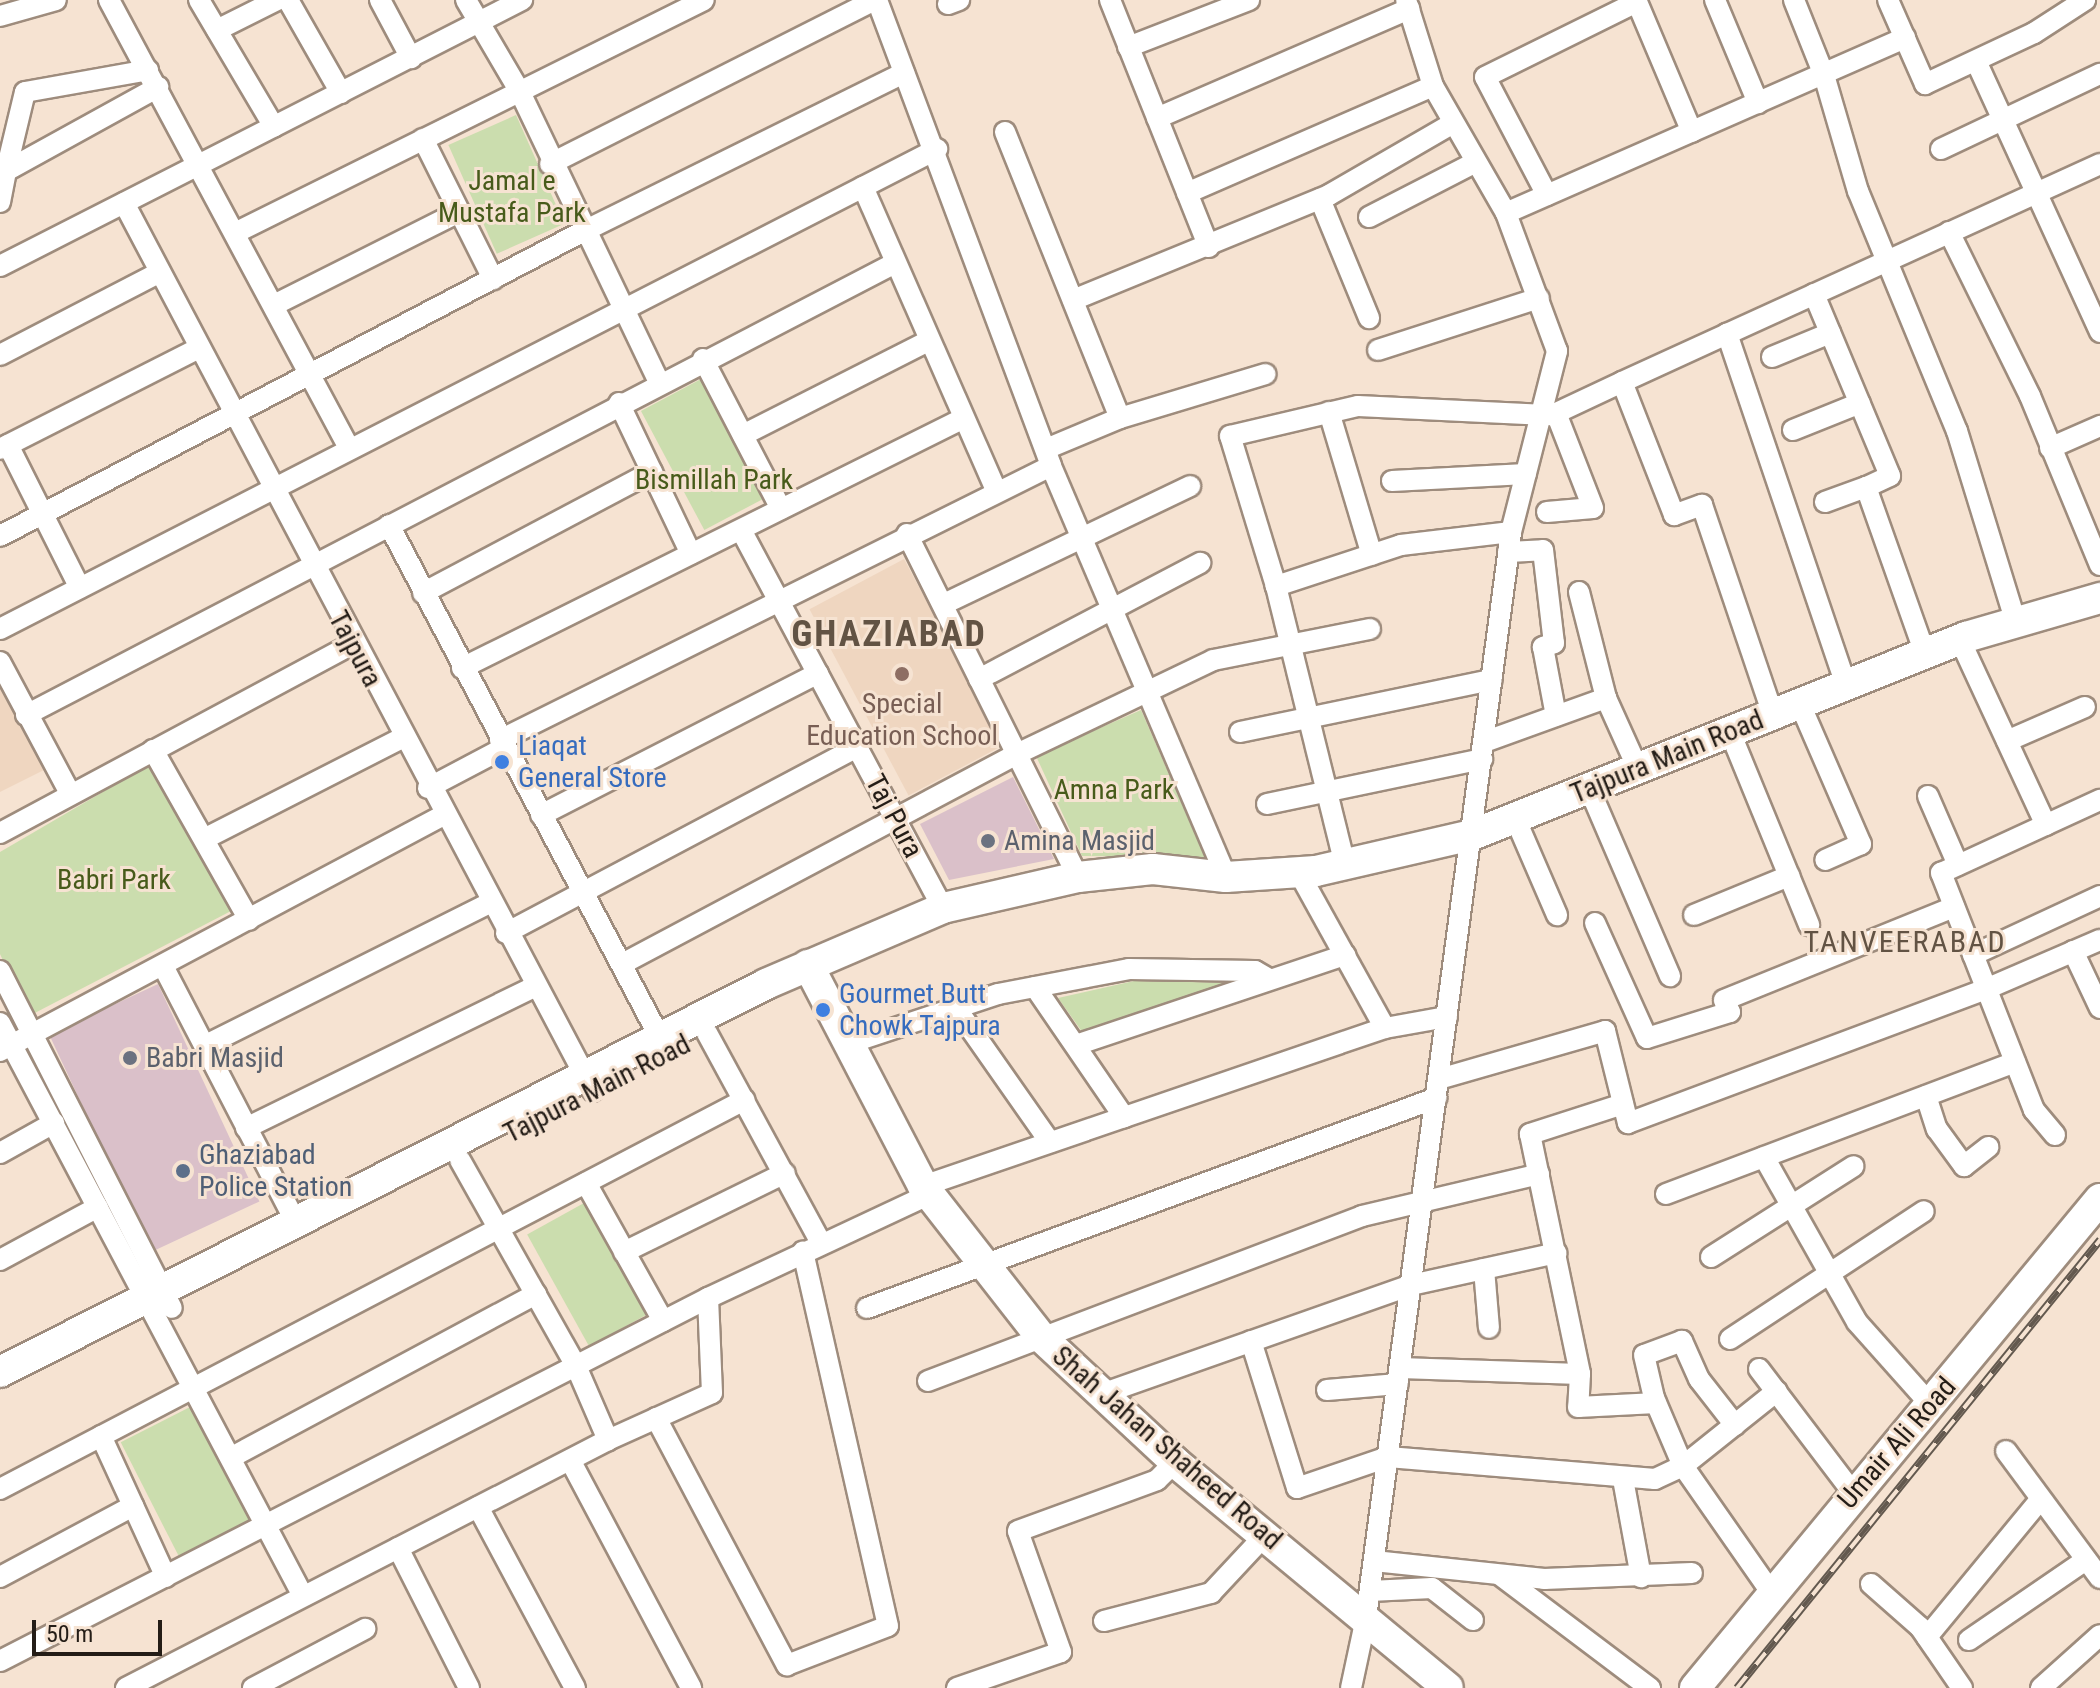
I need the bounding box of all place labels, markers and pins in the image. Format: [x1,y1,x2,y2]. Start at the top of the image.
marker: Special Education School [893,665,911,683]
place label: Special Education School [806,687,998,753]
place label: Liaqat General Store [518,729,667,795]
marker: Liaqat General Store [493,753,511,771]
place label: Amina Masjid [1004,824,1155,858]
marker: Amina Masjid [979,832,997,850]
place label: Gourmet Butt Chowk Tajpura [839,977,1001,1043]
marker: Gourmet Butt Chowk Tajpura [814,1001,832,1019]
place label: Babri Masjid [146,1041,284,1075]
marker: Babri Masjid [121,1049,139,1067]
place label: Ghaziabad Police Station [199,1138,352,1204]
marker: Ghaziabad Police Station [174,1162,192,1180]

